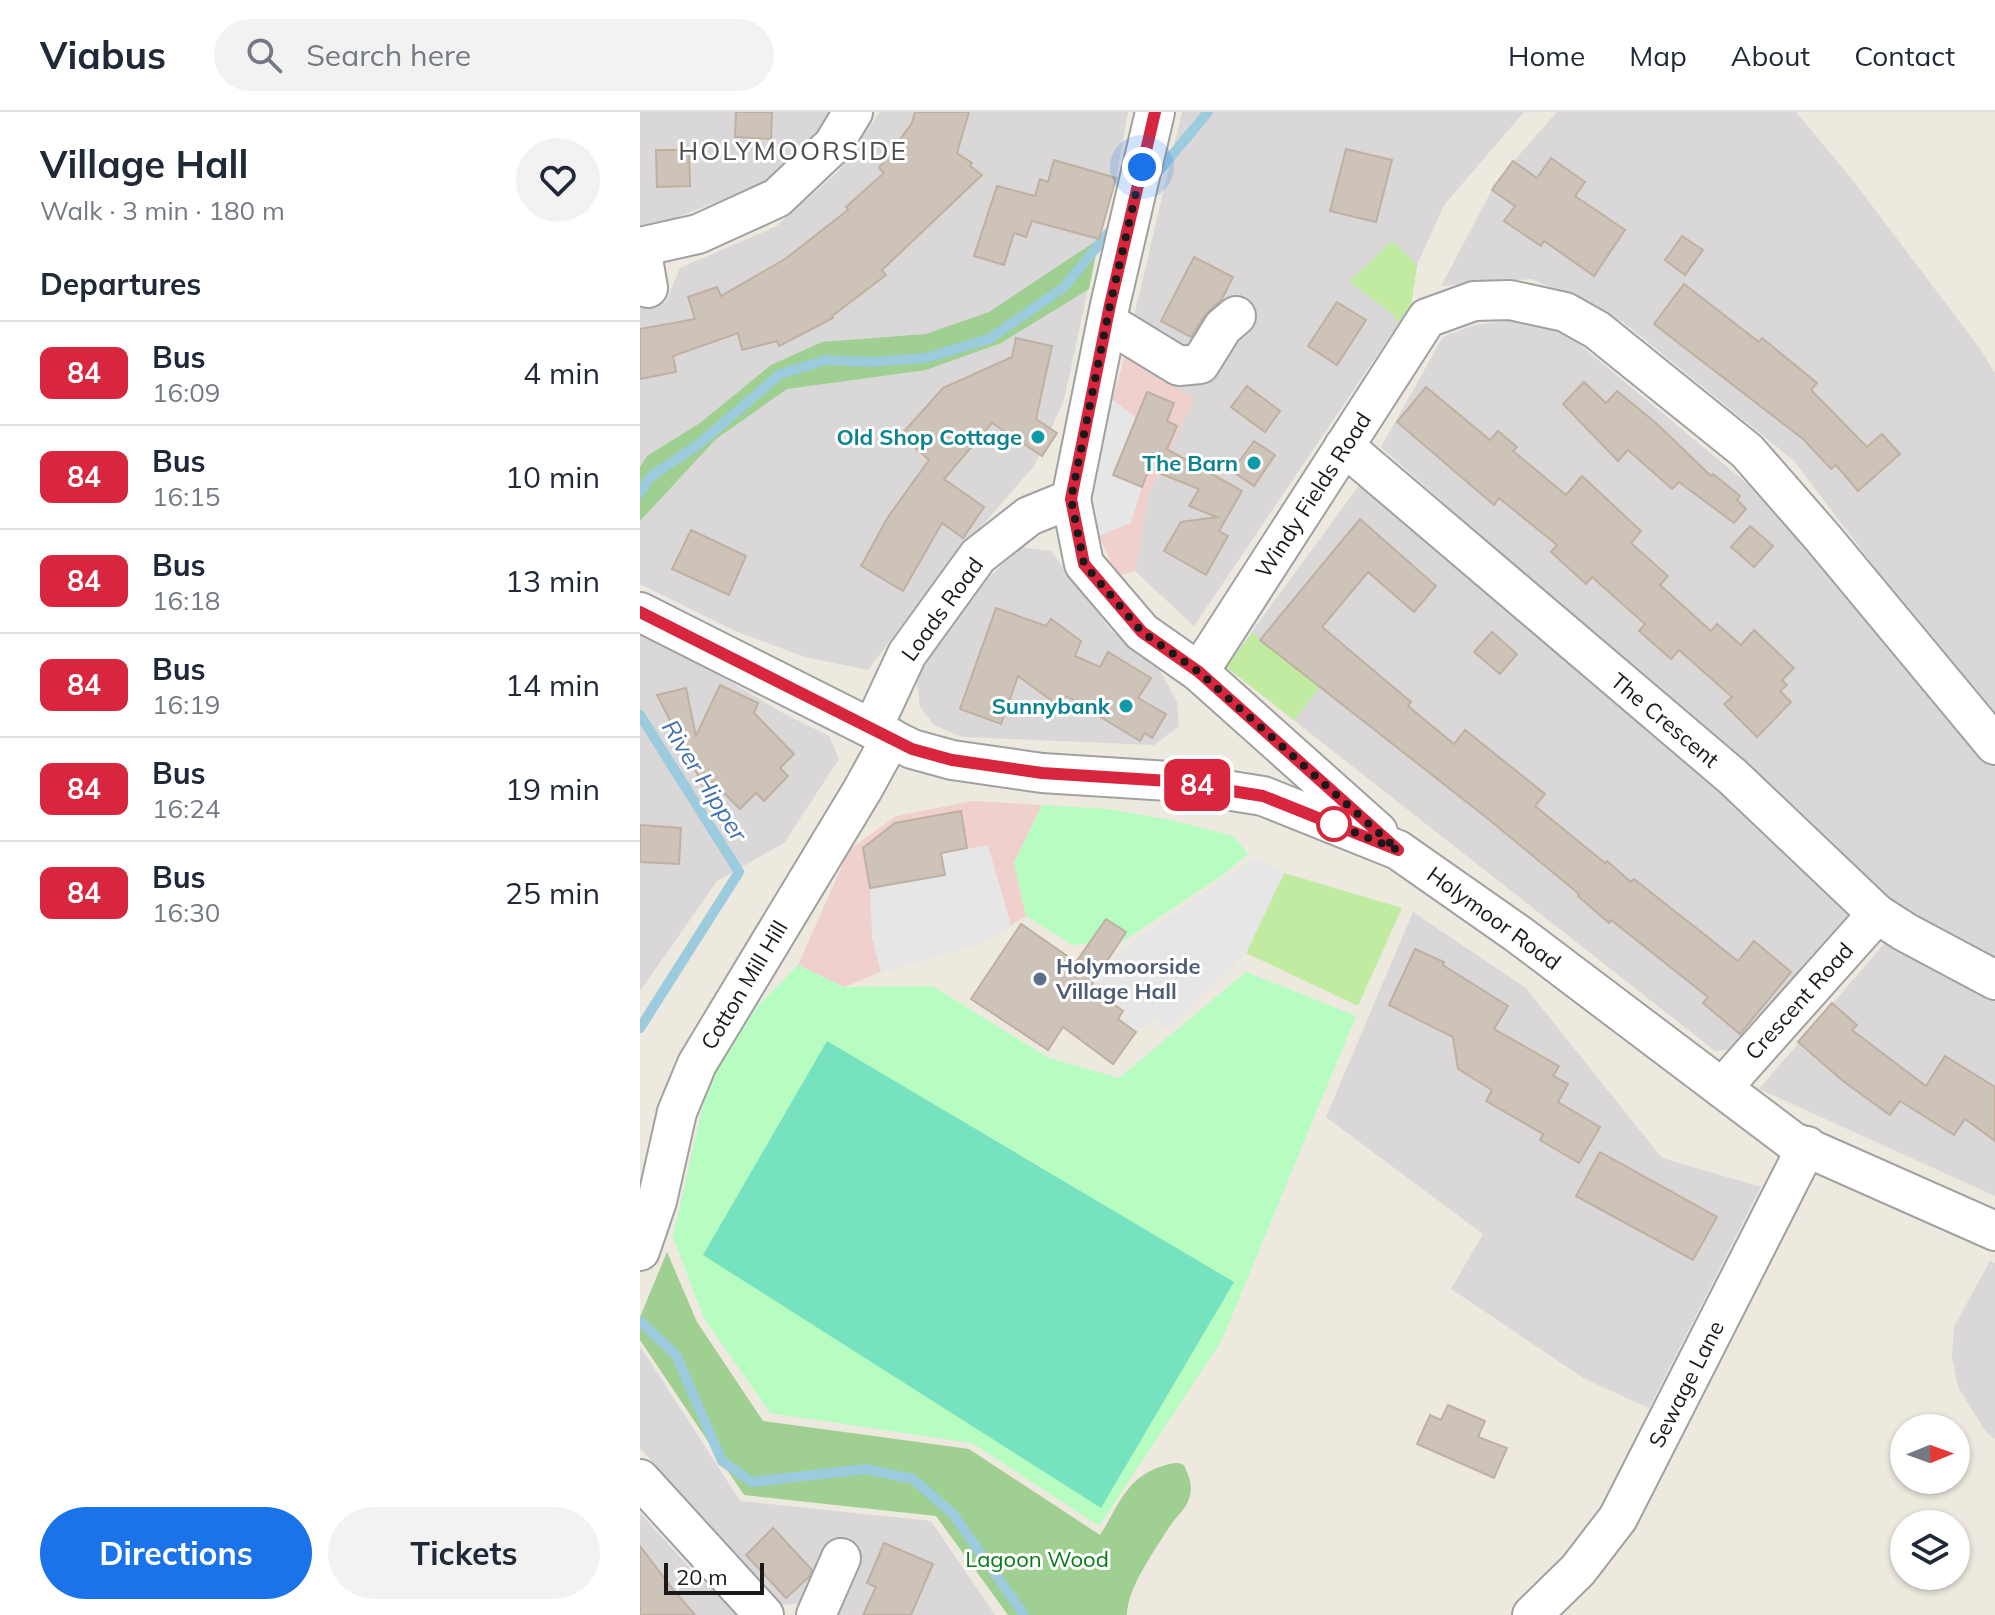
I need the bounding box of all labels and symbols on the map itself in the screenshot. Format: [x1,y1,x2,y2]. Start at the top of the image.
district label: HOLYMOORSIDE [678,134,908,167]
your location [1122,147,1162,187]
street label: Windy Fields Road [1249,407,1377,583]
place label: Old Shop Cottage [836,423,1022,451]
marker: Old Shop Cottage [1029,428,1047,446]
place label: The Barn [1142,449,1238,477]
marker: The Barn [1245,454,1263,472]
street label: Loads Road [895,552,989,666]
street label: The Crescent [1605,667,1725,774]
place label: Sunnybank [992,692,1111,720]
marker: Sunnybank [1117,697,1135,715]
water label: River Hipper [656,714,755,847]
line badge: 84 [1161,759,1233,811]
unlabelled marker [1317,807,1351,841]
street label: Holymoor Road [1422,860,1566,976]
street label: Cotton Mill Hill [694,915,794,1055]
street label: Crescent Road [1739,936,1859,1066]
place label: Holymoorside Village Hall [1055,952,1201,1005]
marker: Holymoorside Village Hall [1031,970,1049,988]
street label: Sewage Lane [1642,1316,1730,1452]
north arrow [1890,1414,1970,1494]
park label: Lagoon Wood [965,1545,1109,1573]
scale bar [664,1559,764,1595]

